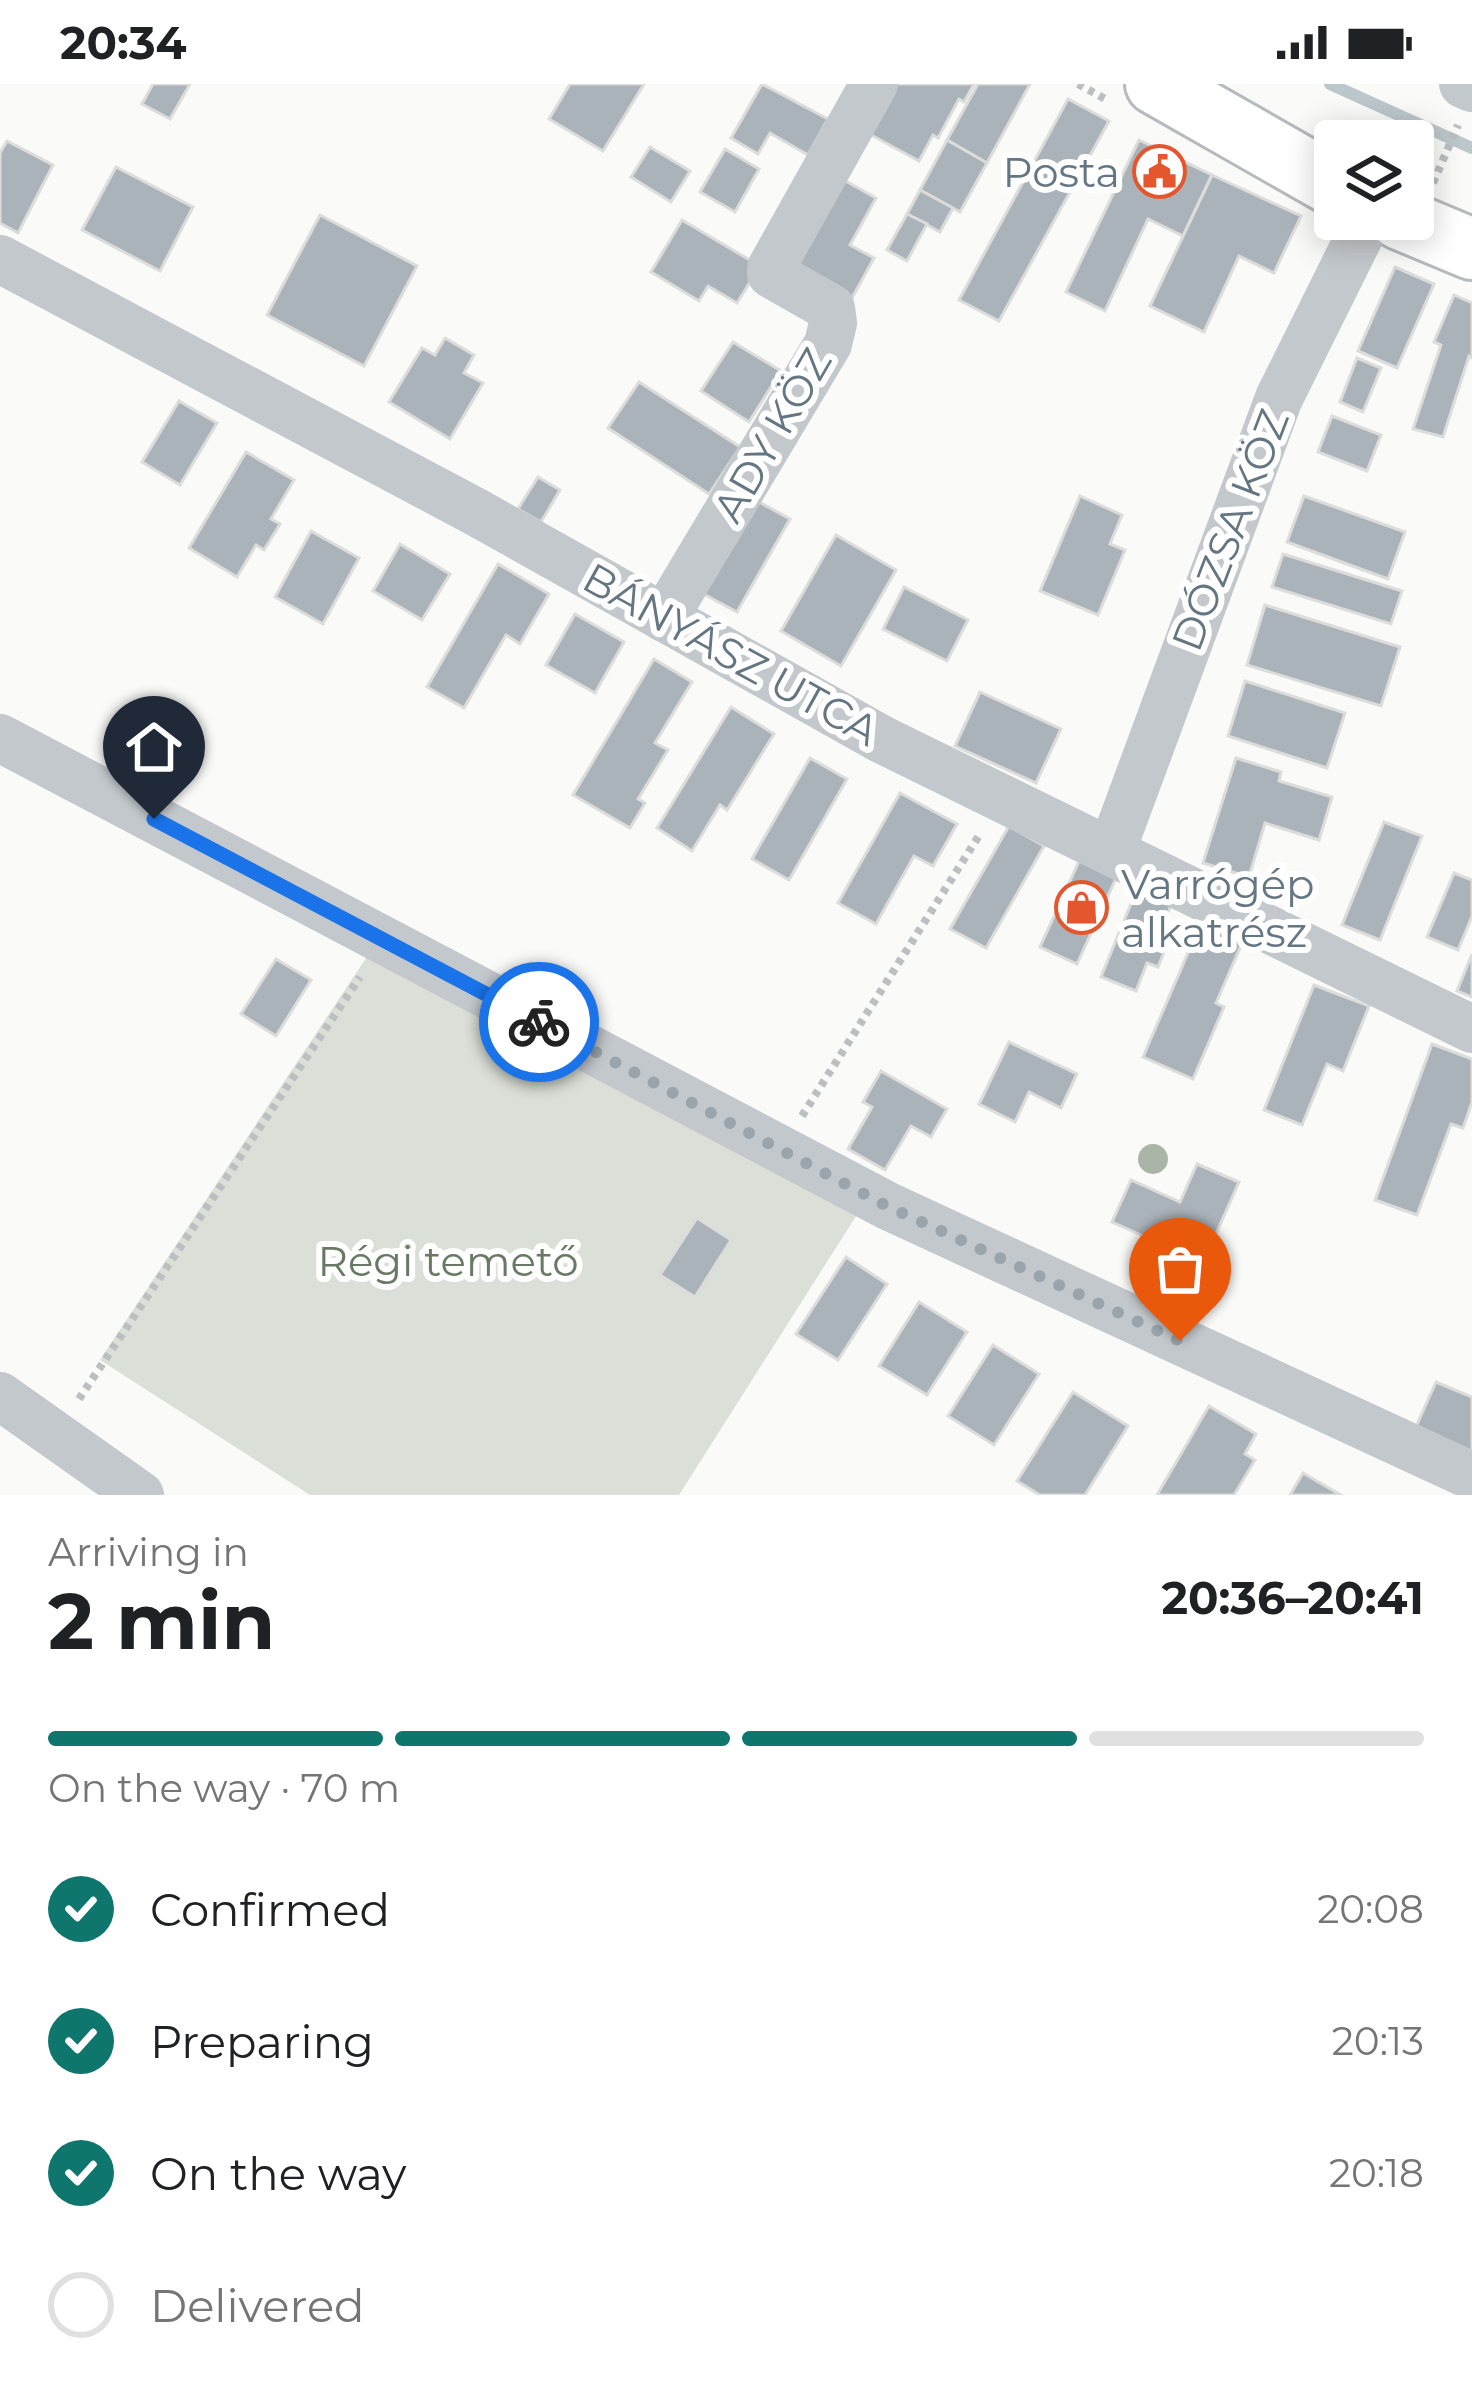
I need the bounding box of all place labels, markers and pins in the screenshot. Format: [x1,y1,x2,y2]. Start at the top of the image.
public building icon: Posta [1131,144,1187,200]
place label: Posta [1003,146,1120,198]
pin [103,696,205,819]
place label: Varrógép alkatrész [1121,858,1315,958]
shop icon: Varrógép alkatrész [1054,880,1110,936]
pin [1129,1218,1231,1341]

